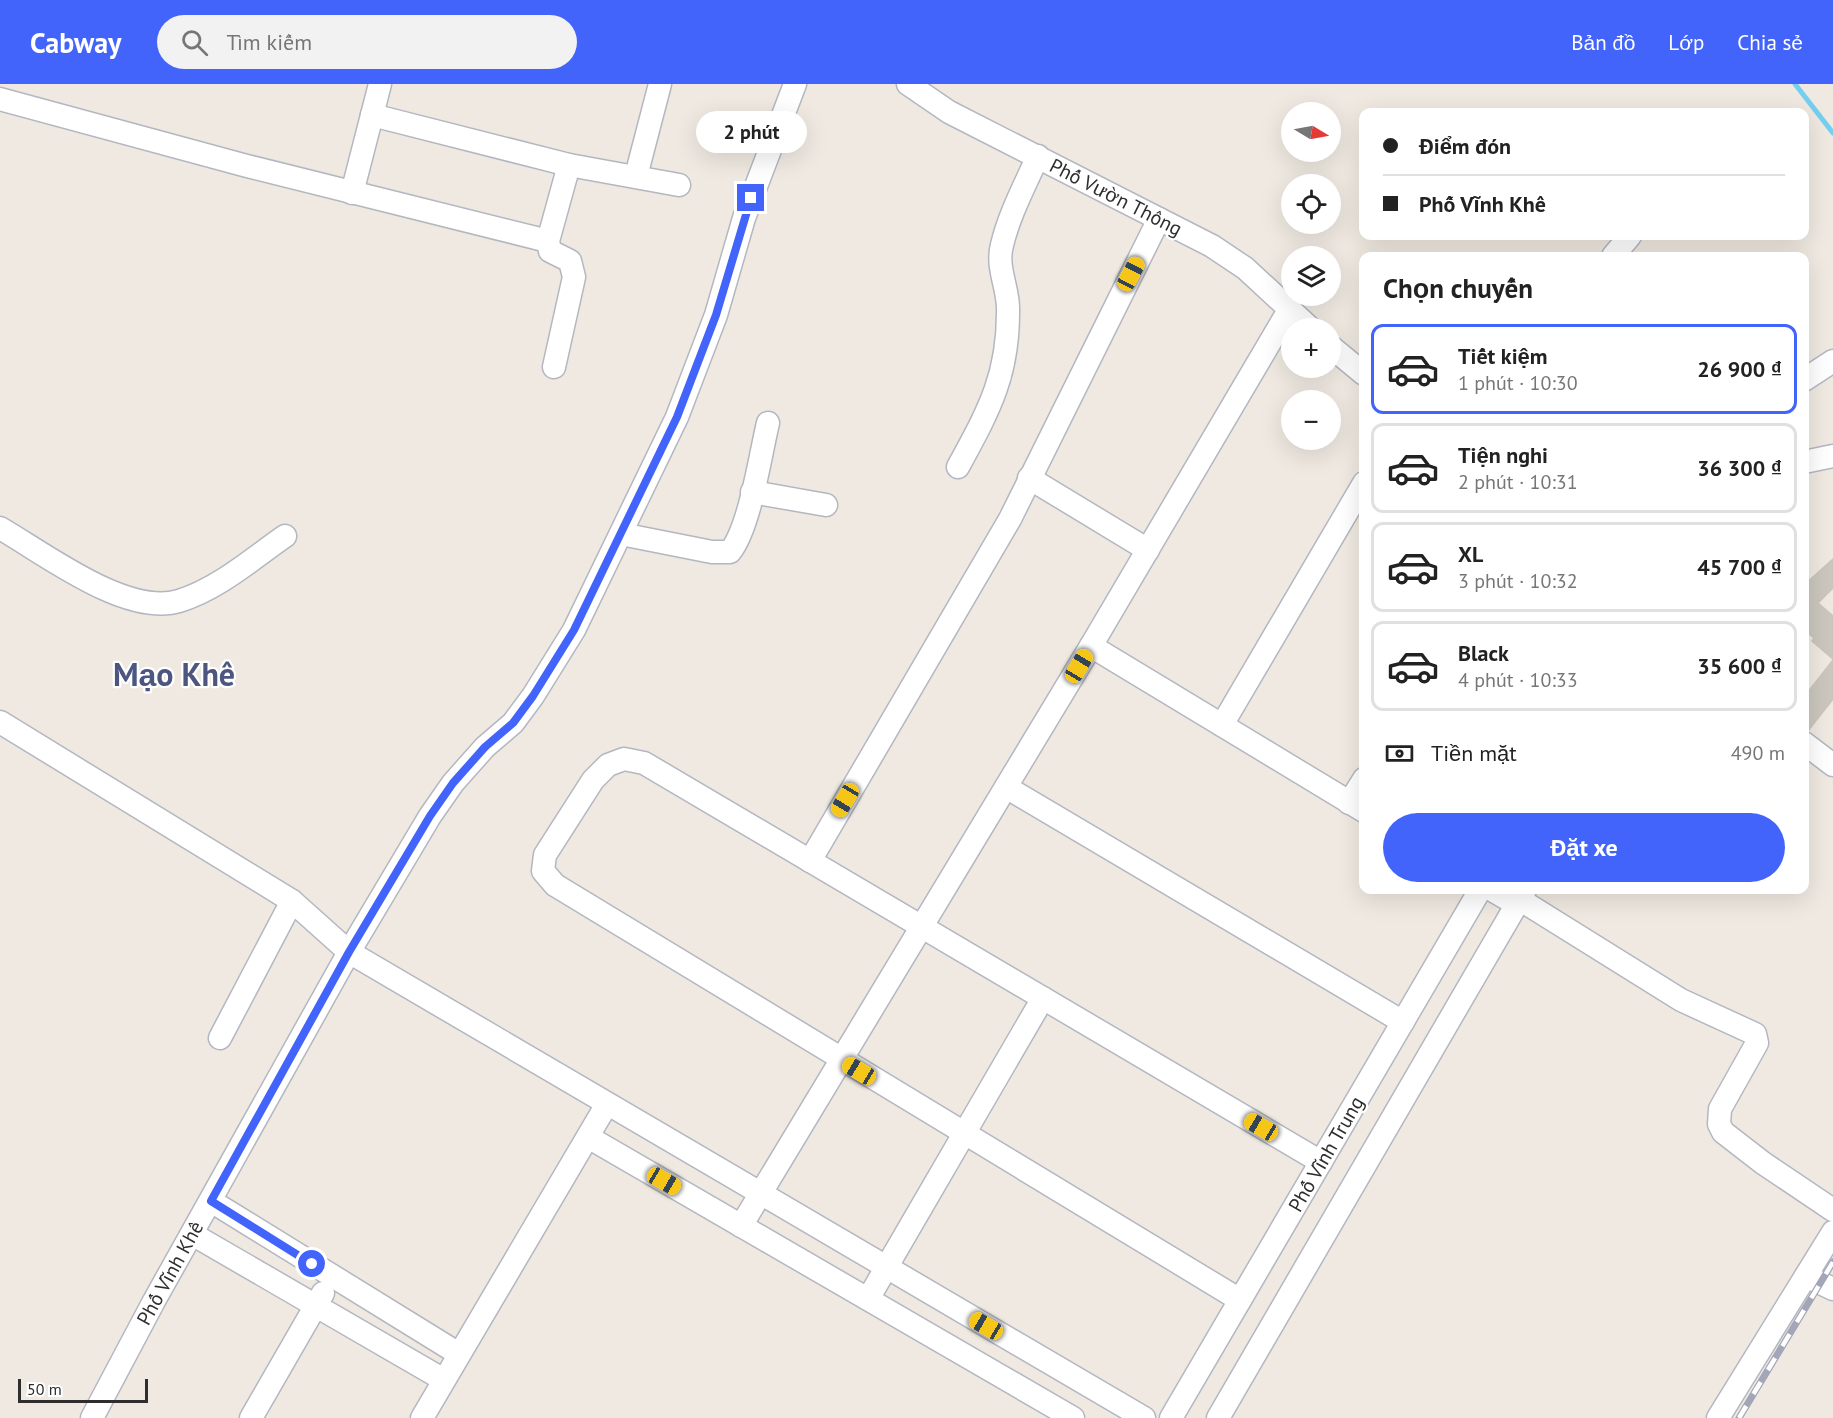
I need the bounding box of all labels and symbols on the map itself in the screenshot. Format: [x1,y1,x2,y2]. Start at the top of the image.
north arrow [1281,102,1341,162]
callout: 2 phút [696,111,807,153]
street label: Phố Vườn Thông [1045,152,1187,242]
route end [737,184,764,211]
car [1115,254,1147,294]
car [1062,646,1096,686]
district label: Mạo Khê [113,653,235,695]
car [828,780,862,820]
car [839,1054,879,1088]
street label: Phố Vĩnh Trung [1282,1091,1370,1217]
car [1241,1110,1281,1144]
car [644,1164,684,1198]
street label: Phố Vĩnh Khê [131,1216,209,1330]
route start [298,1250,325,1277]
car [966,1309,1006,1343]
scale bar [18,1376,148,1404]

